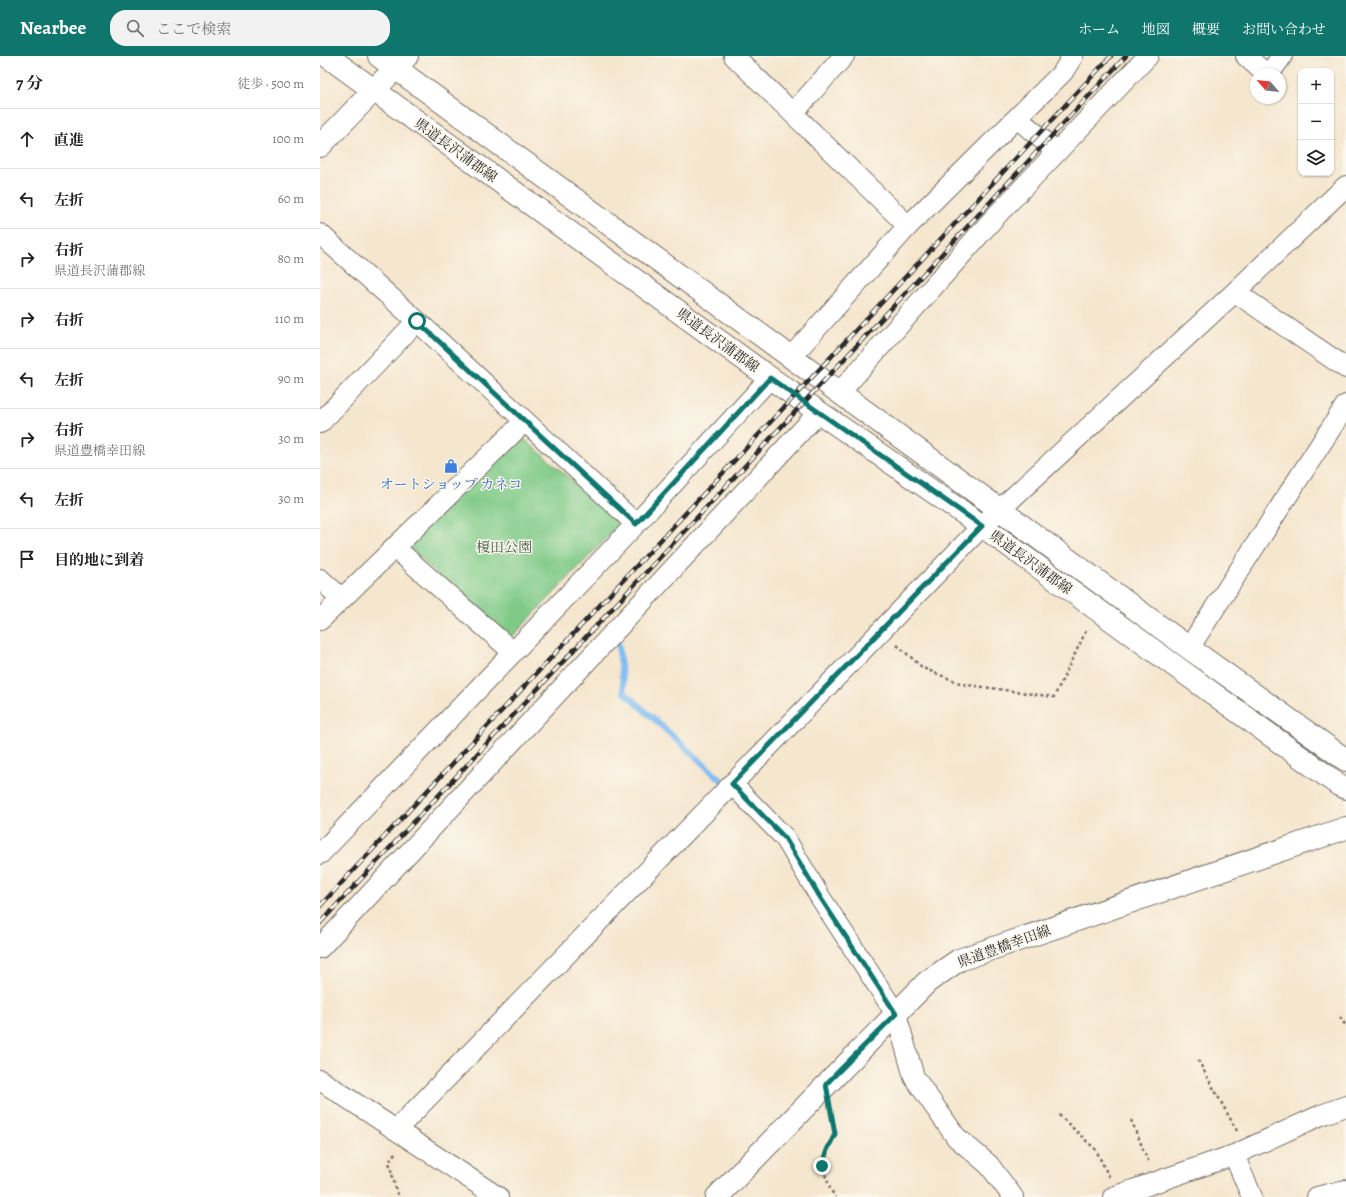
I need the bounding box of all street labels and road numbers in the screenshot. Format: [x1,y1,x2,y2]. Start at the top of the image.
street label: 県道長沢蒲郡線 [410,114,501,187]
street label: 県道長沢蒲郡線 [672,304,763,377]
street label: 県道長沢蒲郡線 [985,526,1076,599]
street label: 県道豊橋幸田線 [955,921,1053,972]

